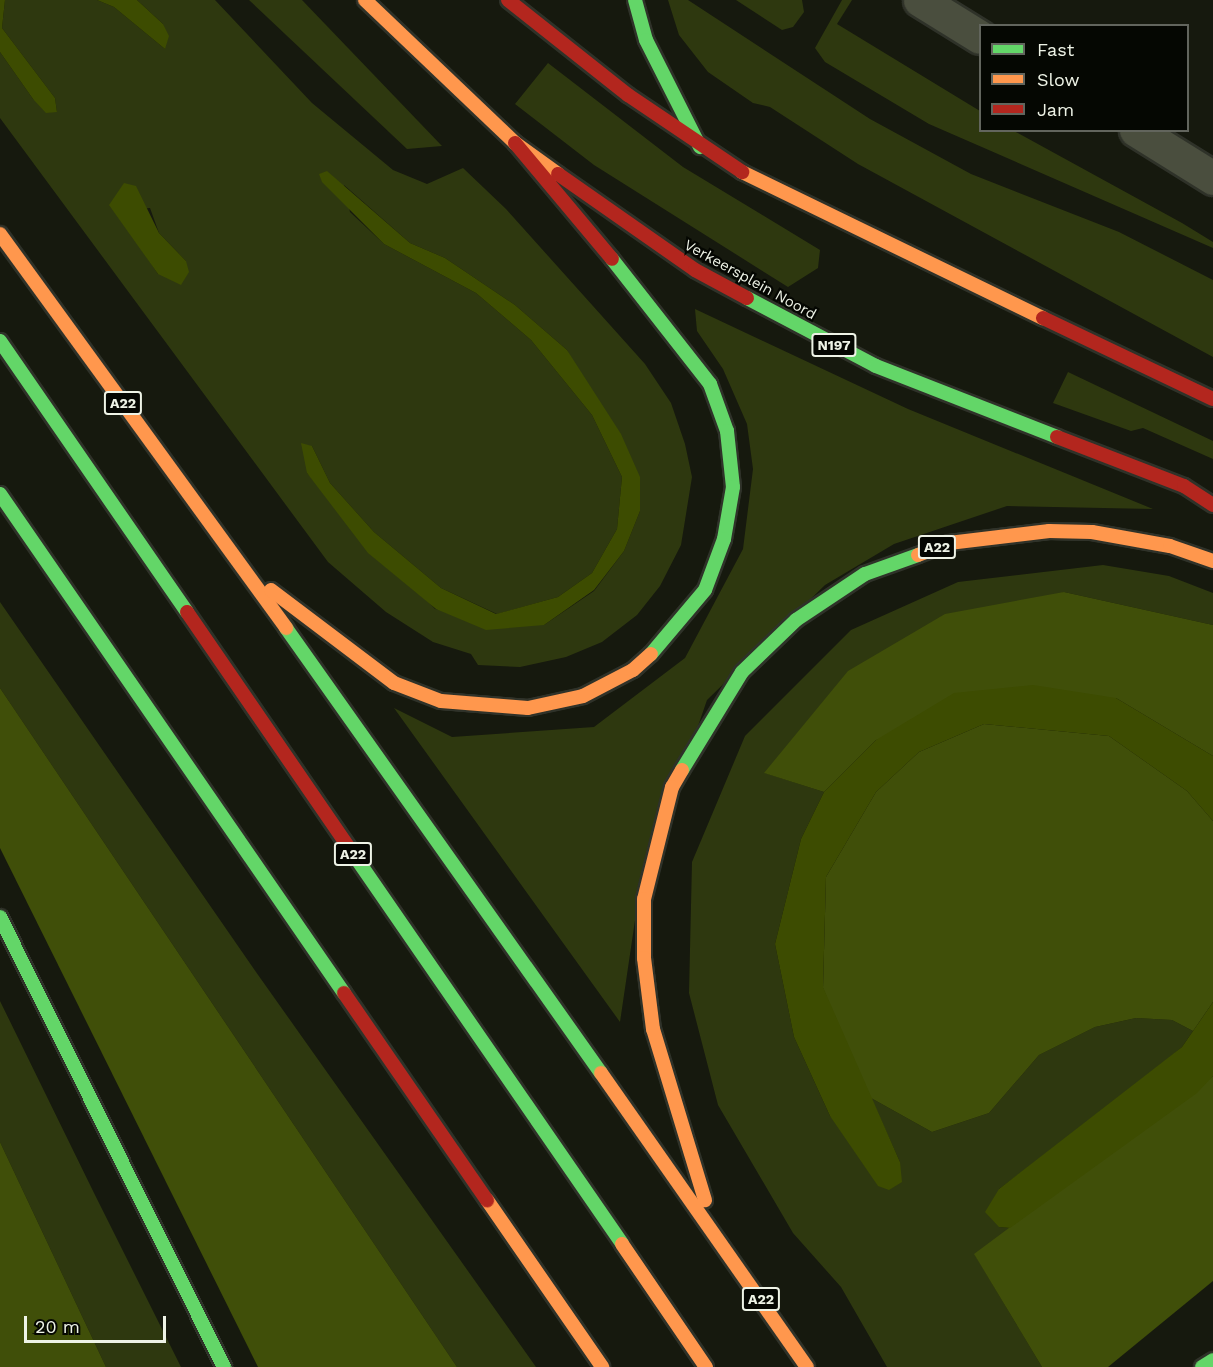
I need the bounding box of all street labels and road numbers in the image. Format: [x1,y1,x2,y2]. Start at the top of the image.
street label: Verkeersplein Noord [681,236,819,324]
road number: N197 [810,334,858,356]
road number: A22 [104,392,142,414]
road number: A22 [918,536,956,558]
road number: A22 [334,843,372,865]
road number: A22 [742,1288,780,1310]

